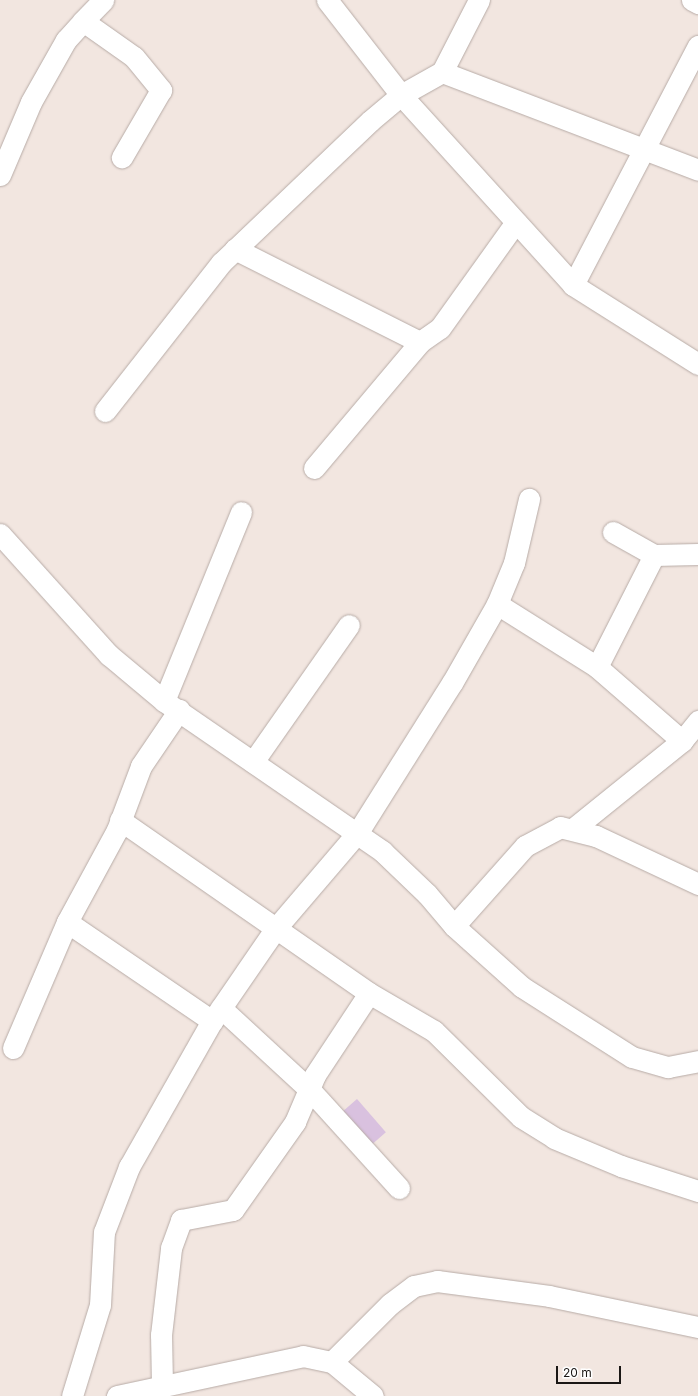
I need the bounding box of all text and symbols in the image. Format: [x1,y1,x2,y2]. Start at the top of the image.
scale bar [558,1358,623,1384]
text: 20 m [563,1365,592,1380]

